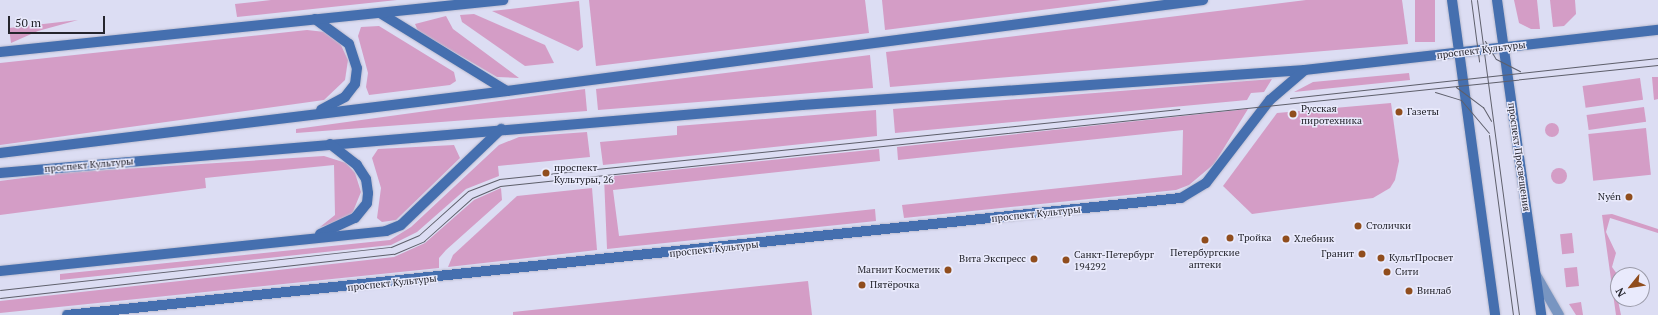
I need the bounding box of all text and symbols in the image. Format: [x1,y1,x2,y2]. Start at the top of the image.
scale bar [10,8,107,34]
text: 50 m [15,15,41,30]
street label: проспект Культуры [1436,39,1526,61]
place label: Русская пиротехника [1301,102,1362,126]
street label: проспект Просвещения [1505,102,1533,212]
place label: Газеты [1407,106,1439,118]
marker: Газеты [1394,107,1404,117]
marker: Русская пиротехника [1288,109,1298,119]
street label: проспект Культуры [44,155,134,175]
place label: проспект Культуры, 26 [554,161,614,184]
marker: проспект Культуры, 26 [541,168,551,178]
place label: Nyén [1598,191,1621,203]
marker: Nyén [1624,192,1634,202]
street label: проспект Культуры [991,203,1081,225]
place label: Столички [1366,220,1411,232]
marker: Столички [1353,221,1363,231]
place label: Тройка [1238,232,1272,244]
marker: Тройка [1225,233,1235,243]
place label: Хлебник [1294,233,1334,245]
marker: Хлебник [1281,234,1291,244]
marker: Петербургские аптеки [1200,235,1210,245]
street label: проспект Культуры [669,238,759,260]
place label: Петербургские аптеки [1170,246,1240,270]
place label: Санкт-Петербург 194292 [1074,248,1154,272]
place label: Гранит [1321,248,1354,260]
marker: Гранит [1357,249,1367,259]
place label: КультПросвет [1389,252,1453,264]
place label: Вита Экспресс [959,253,1026,265]
marker: КультПросвет [1376,253,1386,263]
marker: Вита Экспресс [1029,254,1039,264]
marker: Санкт-Петербург 194292 [1061,255,1071,265]
place label: Магнит Косметик [857,264,940,276]
marker: Магнит Косметик [943,265,953,275]
place label: Сити [1395,266,1419,278]
marker: Сити [1382,267,1392,277]
north arrow [1610,267,1650,307]
street label: проспект Культуры [347,272,437,294]
place label: Пятёрочка [870,279,920,291]
marker: Пятёрочка [857,280,867,290]
place label: Винлаб [1417,285,1451,297]
text: N [1612,285,1629,300]
marker: Винлаб [1404,286,1414,296]

